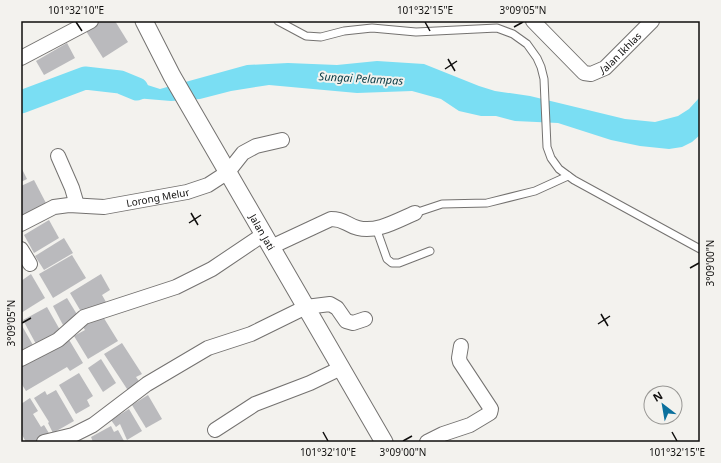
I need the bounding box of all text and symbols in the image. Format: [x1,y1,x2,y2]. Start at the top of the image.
text: 101°32'10"E [48,3,104,17]
text: 101°32'15"E [397,3,453,17]
text: 3°09'05"N [500,3,546,17]
street label: Jalan Ikhlas [597,29,644,77]
water label: Sungai Pelampas [318,68,404,88]
street label: Lorong Melur [125,185,191,210]
street label: Jalan Jati [246,210,278,253]
text: 3°09'00"N [703,240,717,286]
text: 3°09'05"N [4,300,18,346]
north arrow [643,385,683,425]
text: N [650,387,665,405]
text: 101°32'10"E [300,445,356,459]
text: 3°09'00"N [380,445,426,459]
text: 101°32'15"E [649,445,705,459]

